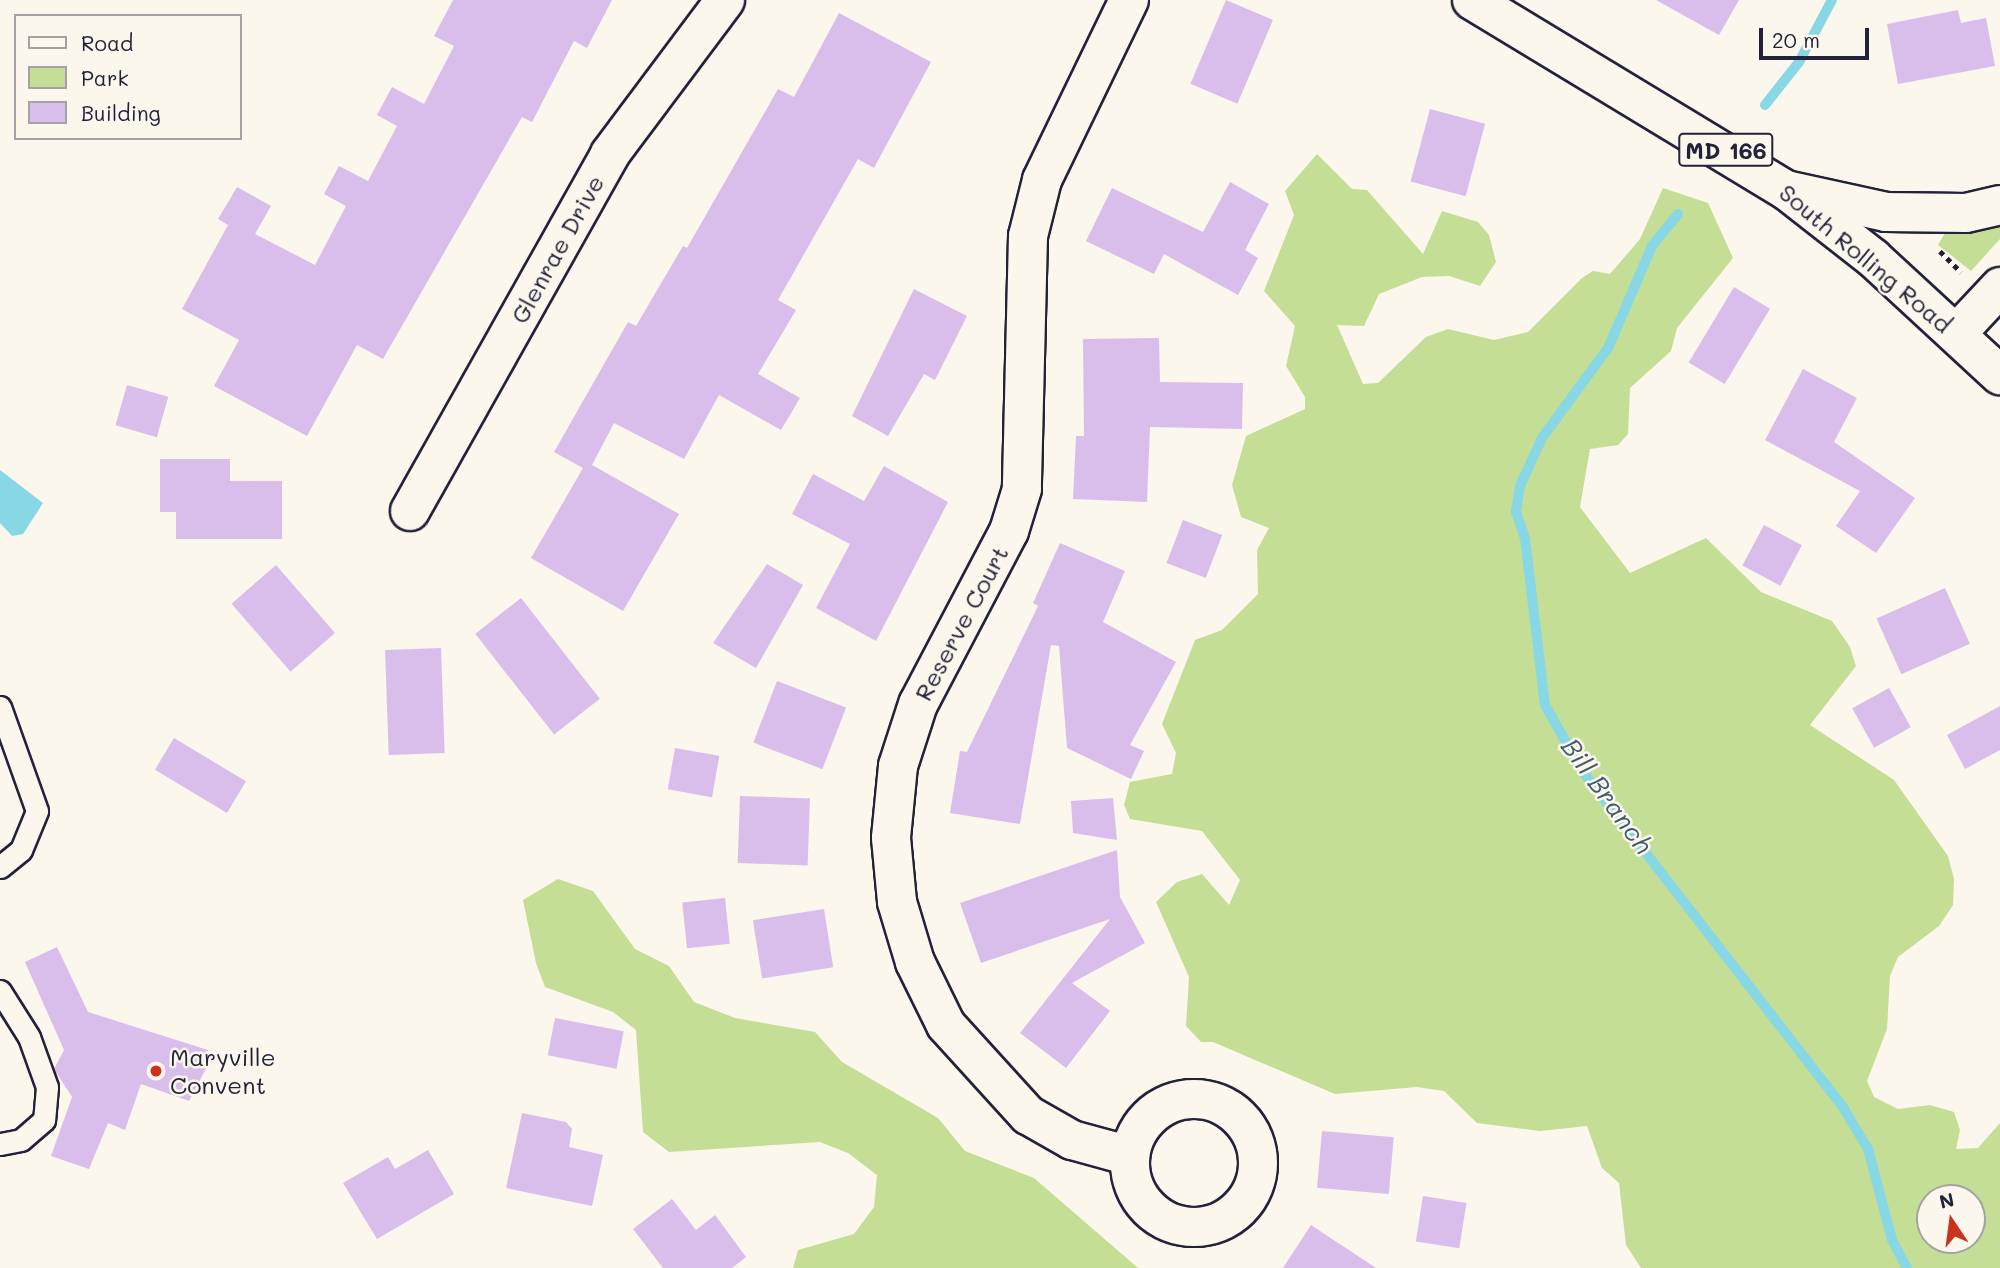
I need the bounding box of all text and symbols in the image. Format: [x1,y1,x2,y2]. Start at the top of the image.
legend [14,14,242,140]
scale bar [1762,14,1872,58]
text: 20 m [1772,26,1820,53]
text: Road [81,29,133,56]
text: Park [81,64,129,91]
text: Building [81,99,161,126]
road number: MD 166 [1677,130,1775,169]
street label: Glenrae Drive [504,170,610,328]
street label: South Rolling Road [1774,177,1958,339]
street label: Reserve Court [908,541,1014,705]
water label: Bill Branch [1555,732,1659,860]
place label: Maryville Convent [170,1043,276,1099]
marker: Maryville Convent [148,1063,164,1079]
north arrow [1916,1184,1986,1254]
text: N [1937,1186,1956,1214]

